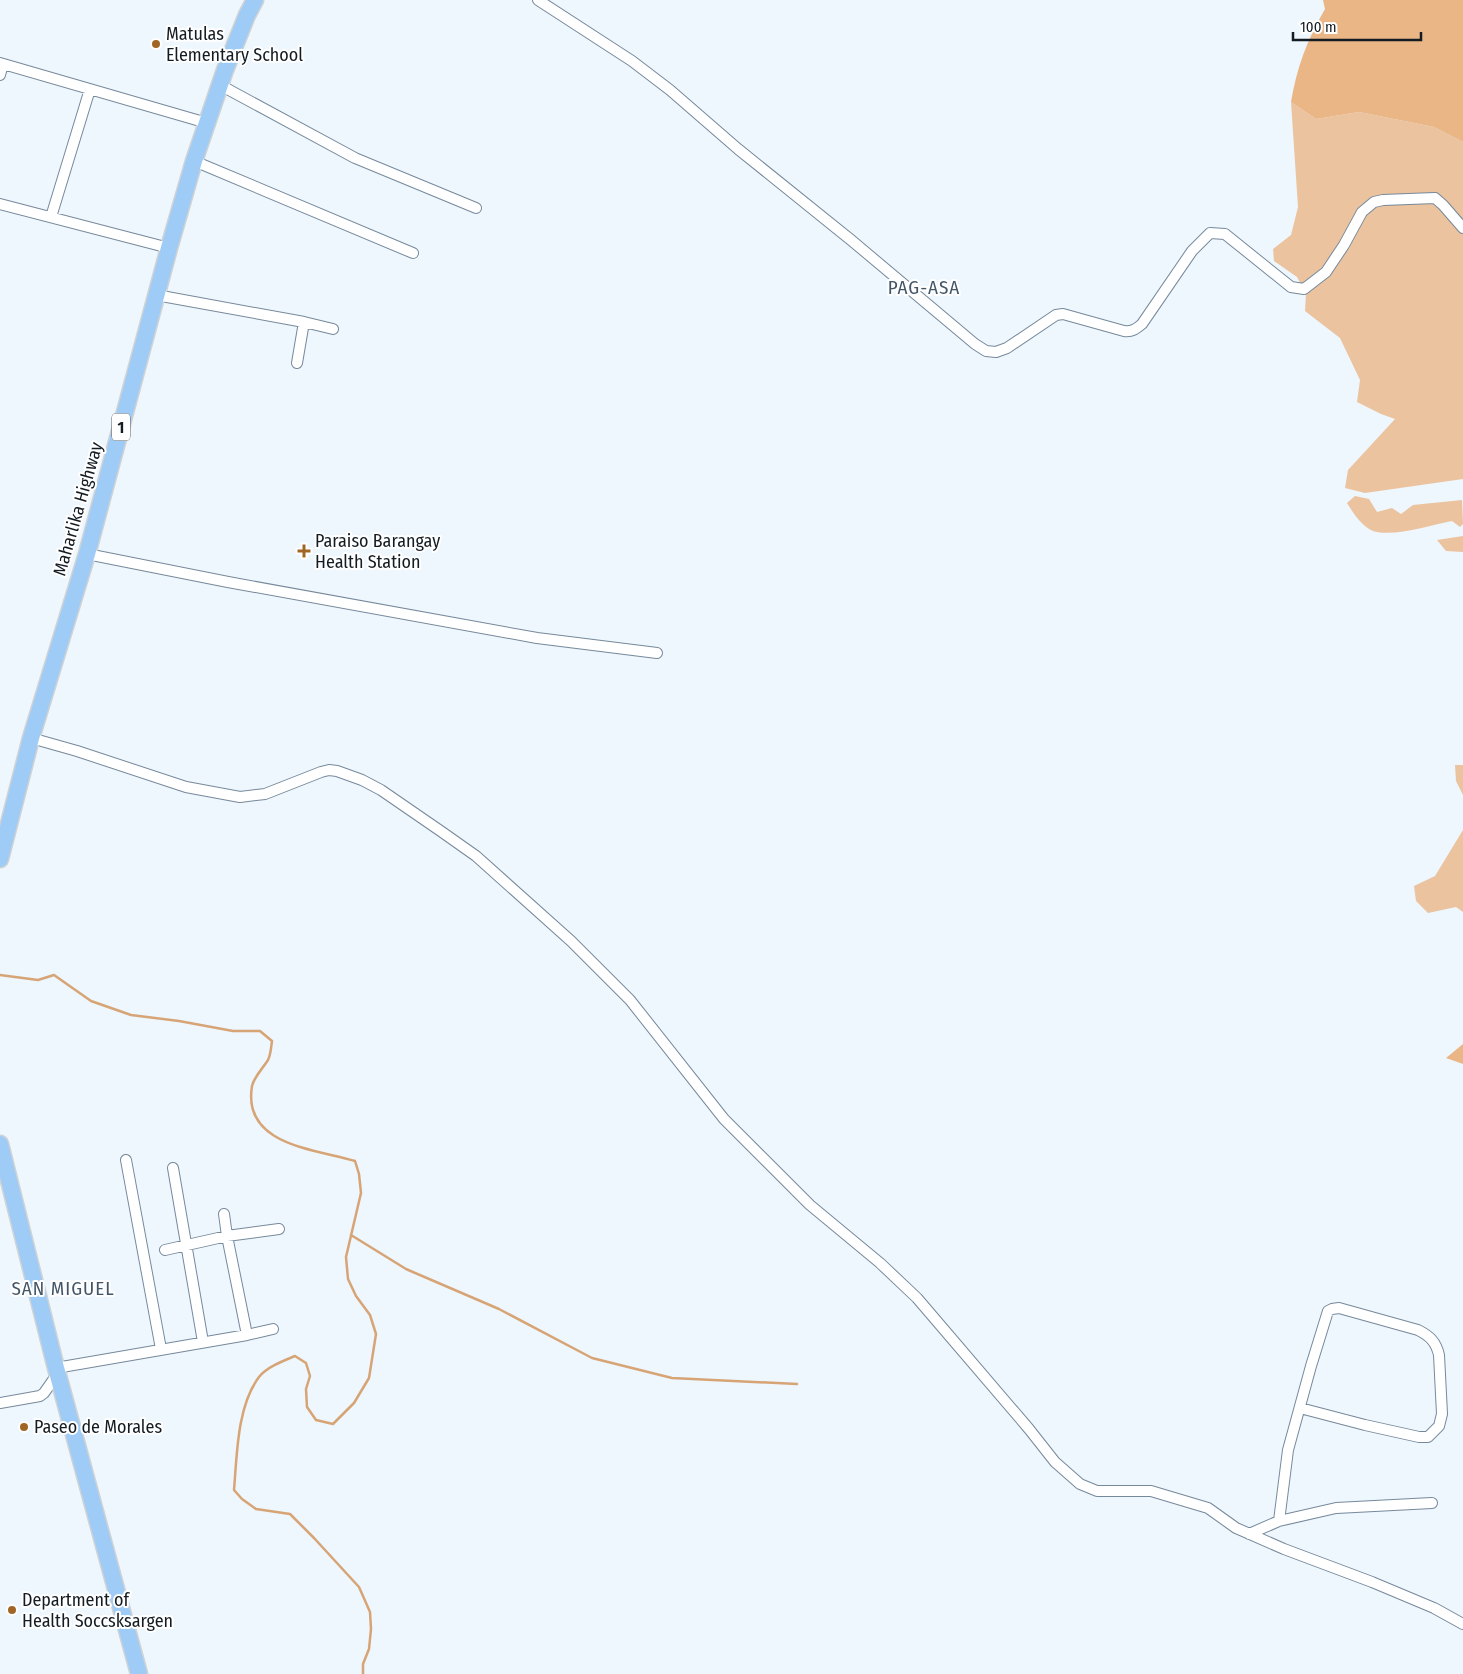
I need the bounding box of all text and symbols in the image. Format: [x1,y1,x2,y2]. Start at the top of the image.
scale bar [1293,10,1420,42]
text: 100 m [1300,18,1337,36]
place label: Matulas Elementary School [166,23,303,66]
marker: Matulas Elementary School [150,38,162,50]
district label: PAG-ASA [888,276,960,299]
road number: 1 [112,414,130,441]
street label: Maharlika Highway [48,440,108,578]
place label: Paraiso Barangay Health Station [315,530,440,573]
marker: Paraiso Barangay Health Station [297,544,311,558]
district label: SAN MIGUEL [11,1277,115,1300]
place label: Paseo de Morales [34,1416,162,1438]
marker: Paseo de Morales [18,1421,30,1433]
place label: Department of Health Soccsksargen [22,1589,173,1632]
marker: Department of Health Soccsksargen [6,1604,18,1616]

